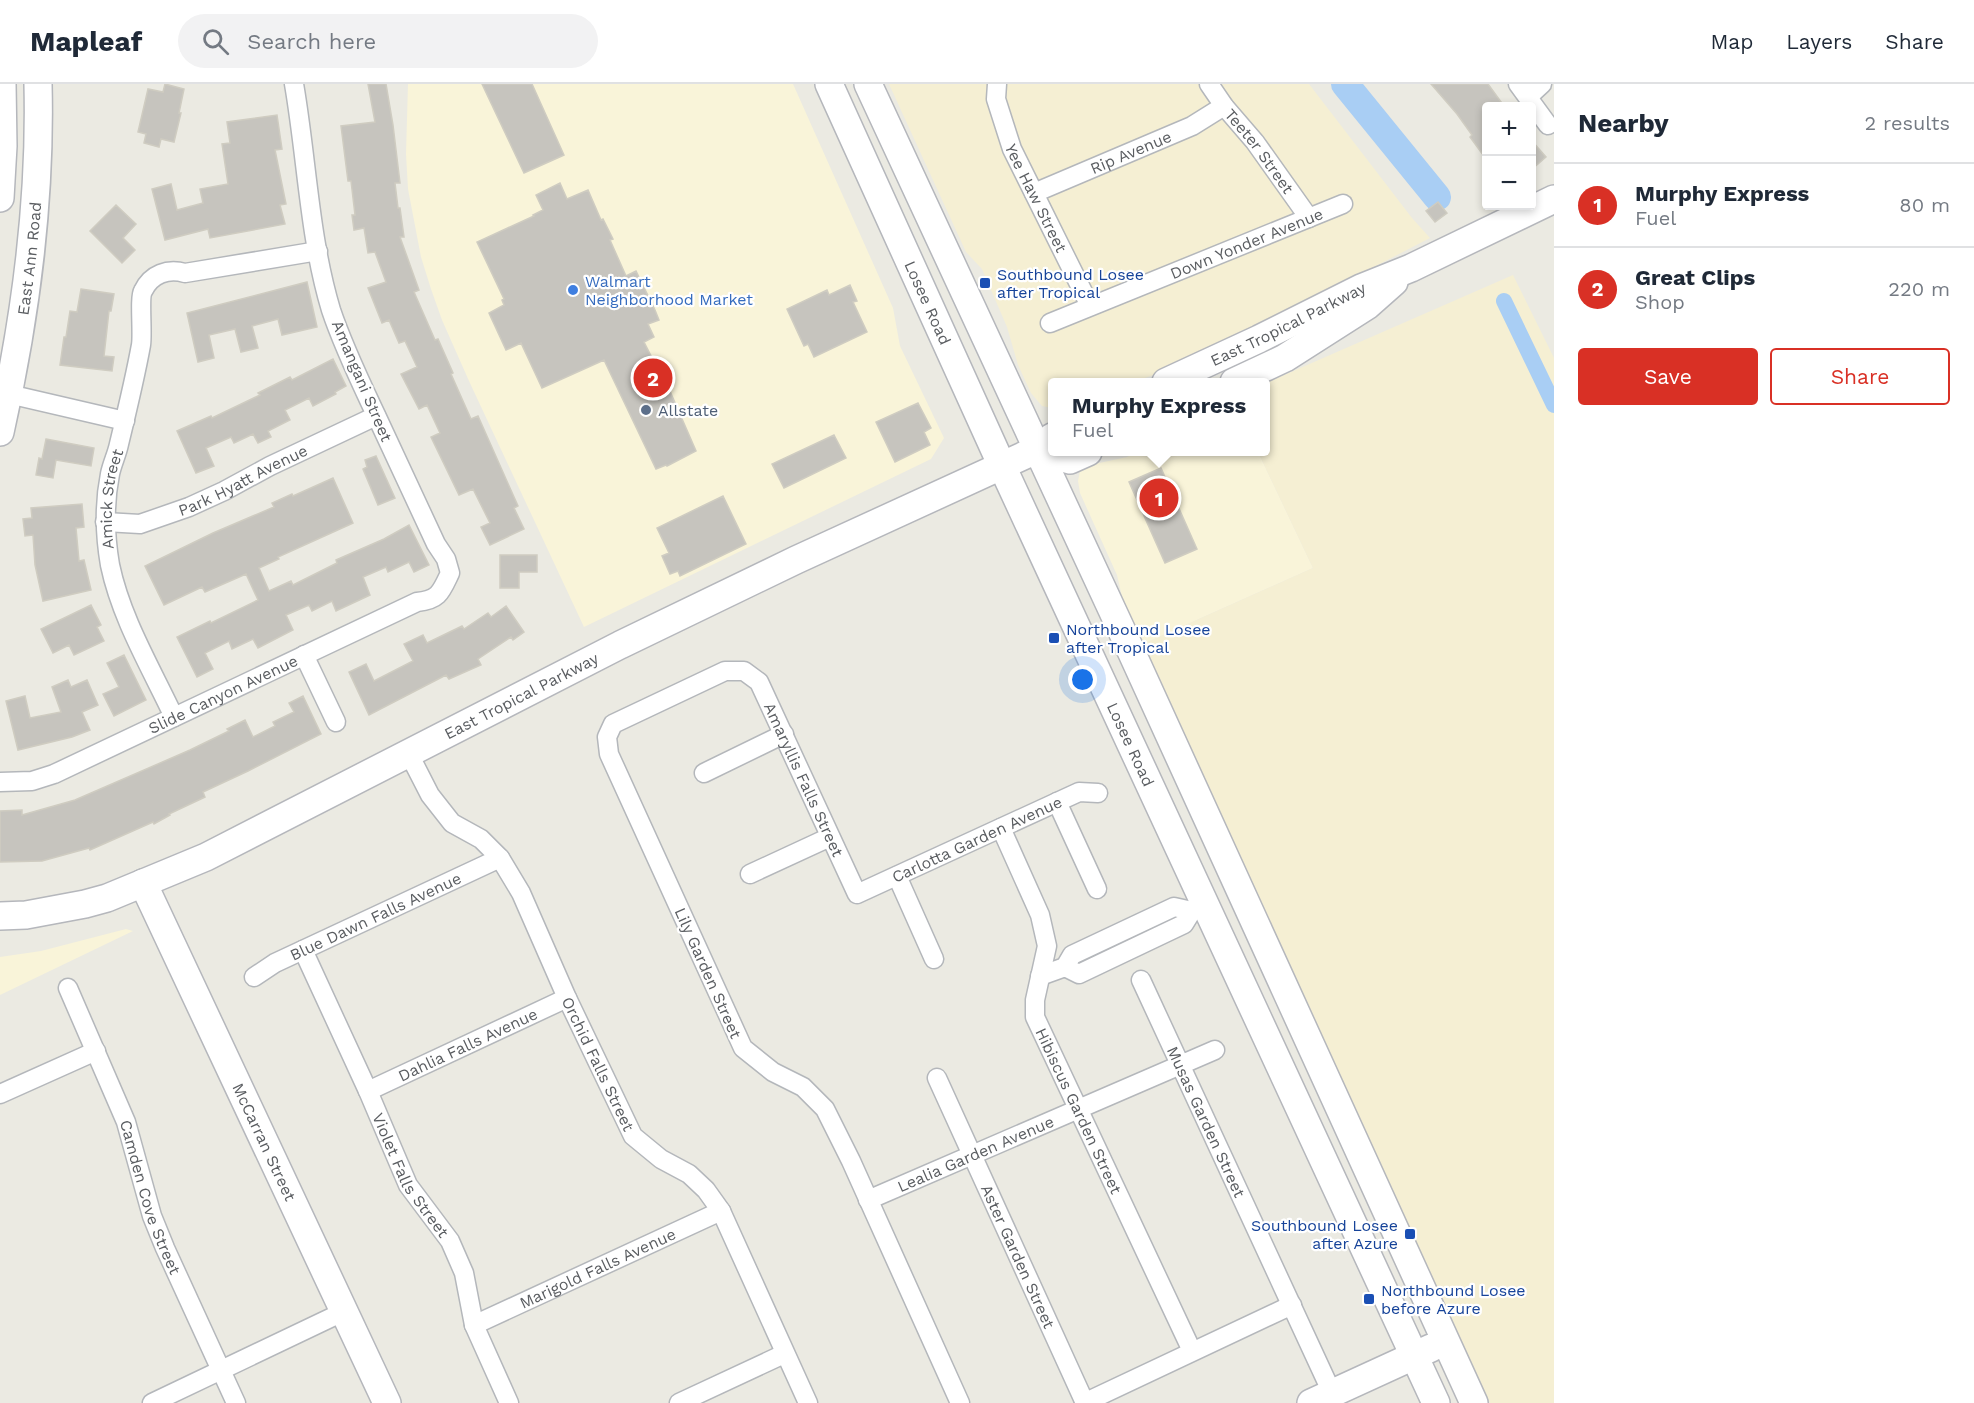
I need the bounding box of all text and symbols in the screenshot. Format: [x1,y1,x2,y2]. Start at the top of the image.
search box [178,14,598,68]
text: Mapleaf [30,25,142,58]
icon: search [199,25,232,58]
text: Search here [247,29,376,54]
text: Map [1710,29,1753,54]
text: Layers [1786,29,1852,54]
text: Share [1885,29,1944,54]
map controls [1482,102,1536,210]
button: + [1482,102,1536,156]
street label: Teeter Street [1221,105,1298,197]
text: Nearby [1578,108,1669,138]
text: 2 results [1865,111,1950,135]
street label: Rip Avenue [1087,126,1174,178]
street label: Yee Haw Street [1001,141,1071,256]
button: − [1482,156,1536,210]
text: Murphy Express [1635,181,1809,206]
text: 1 [1593,193,1602,217]
text: 80 m [1899,193,1950,217]
street label: East Ann Road [13,201,45,317]
street label: Down Yonder Avenue [1167,204,1326,283]
text: Fuel [1635,206,1676,230]
street label: Losee Road [901,258,955,348]
place label: Southbound Losee after Tropical [997,265,1144,302]
text: Great Clips [1635,265,1755,290]
place label: Walmart Neighborhood Market [585,272,753,309]
marker: Southbound Losee after Tropical [978,276,992,290]
street label: East Tropical Parkway [1207,277,1369,370]
text: 2 [1592,277,1603,301]
text: 220 m [1888,277,1950,301]
marker: Walmart Neighborhood Market [566,283,580,297]
text: Shop [1635,290,1685,314]
street label: Amangani Street [328,317,396,445]
button: Save [1578,348,1758,405]
button: Share [1770,348,1950,405]
pin: 2 [634,356,672,400]
popup [1048,378,1270,456]
text: Murphy Express [1072,393,1246,418]
place label: Allstate [658,401,718,420]
marker: Allstate [639,403,653,417]
text: Fuel [1072,418,1113,442]
street label: Park Hyatt Avenue [176,440,310,520]
street label: Amick Street [96,446,127,550]
pin: 1 [1140,476,1178,520]
place label: Northbound Losee after Tropical [1066,620,1211,657]
marker: Northbound Losee after Tropical [1047,631,1061,645]
street label: East Tropical Parkway [441,648,602,743]
street label: Slide Canyon Avenue [145,650,301,737]
your location [1068,665,1097,694]
street label: Amaryllis Falls Street [760,699,848,860]
street label: Losee Road [1103,699,1158,789]
street label: Carlotta Garden Avenue [889,792,1065,886]
street label: Blue Dawn Falls Avenue [287,868,464,964]
street label: Lily Garden Street [671,905,746,1042]
street label: Orchid Falls Street [558,993,639,1134]
street label: Dahlia Falls Avenue [395,1004,540,1085]
street label: Hibiscus Garden Street [1032,1025,1126,1197]
street label: Musas Garden Street [1163,1043,1250,1201]
street label: McCarran Street [229,1080,300,1204]
street label: Violet Falls Street [369,1110,453,1241]
street label: Lealia Garden Avenue [894,1111,1057,1196]
street label: Camden Cove Street [116,1118,185,1278]
street label: Aster Garden Street [977,1181,1059,1332]
place label: Southbound Losee after Azure [1251,1216,1398,1253]
street label: Marigold Falls Avenue [516,1224,679,1312]
marker: Southbound Losee after Azure [1403,1227,1417,1241]
place label: Northbound Losee before Azure [1381,1281,1526,1318]
marker: Northbound Losee before Azure [1362,1292,1376,1306]

